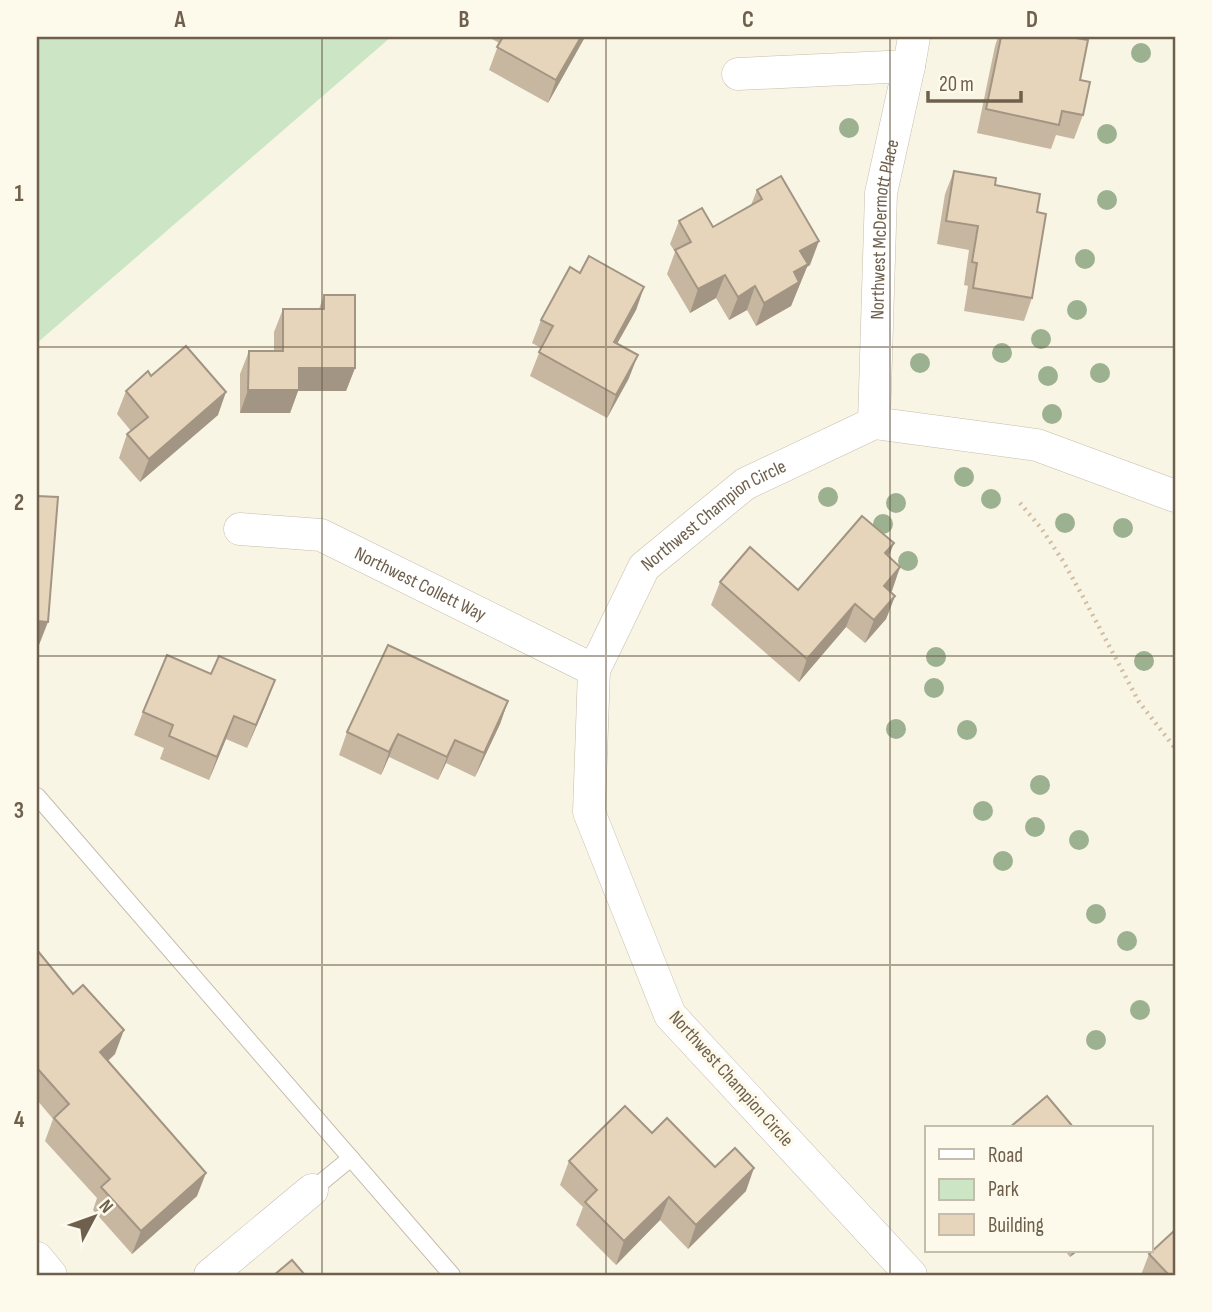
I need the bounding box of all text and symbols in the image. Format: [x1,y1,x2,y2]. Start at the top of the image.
text: A [174,6,187,34]
text: B [459,6,470,34]
text: C [742,6,754,34]
text: D [1026,6,1038,34]
scale bar [928,60,1021,104]
text: 20 m [939,72,974,97]
street label: Northwest McDermott Place [866,137,904,320]
text: 1 [14,180,24,208]
street label: Northwest Champion Circle [636,455,790,576]
text: 2 [14,489,24,517]
street label: Northwest Collett Way [351,542,490,627]
text: 3 [14,797,24,825]
street label: Northwest Champion Circle [664,1006,798,1152]
text: 4 [14,1106,25,1134]
legend [925,1126,1152,1252]
text: Road [988,1143,1023,1168]
text: Park [988,1177,1019,1202]
north arrow [60,1182,130,1252]
text: N [94,1195,118,1218]
text: Building [988,1213,1044,1238]

